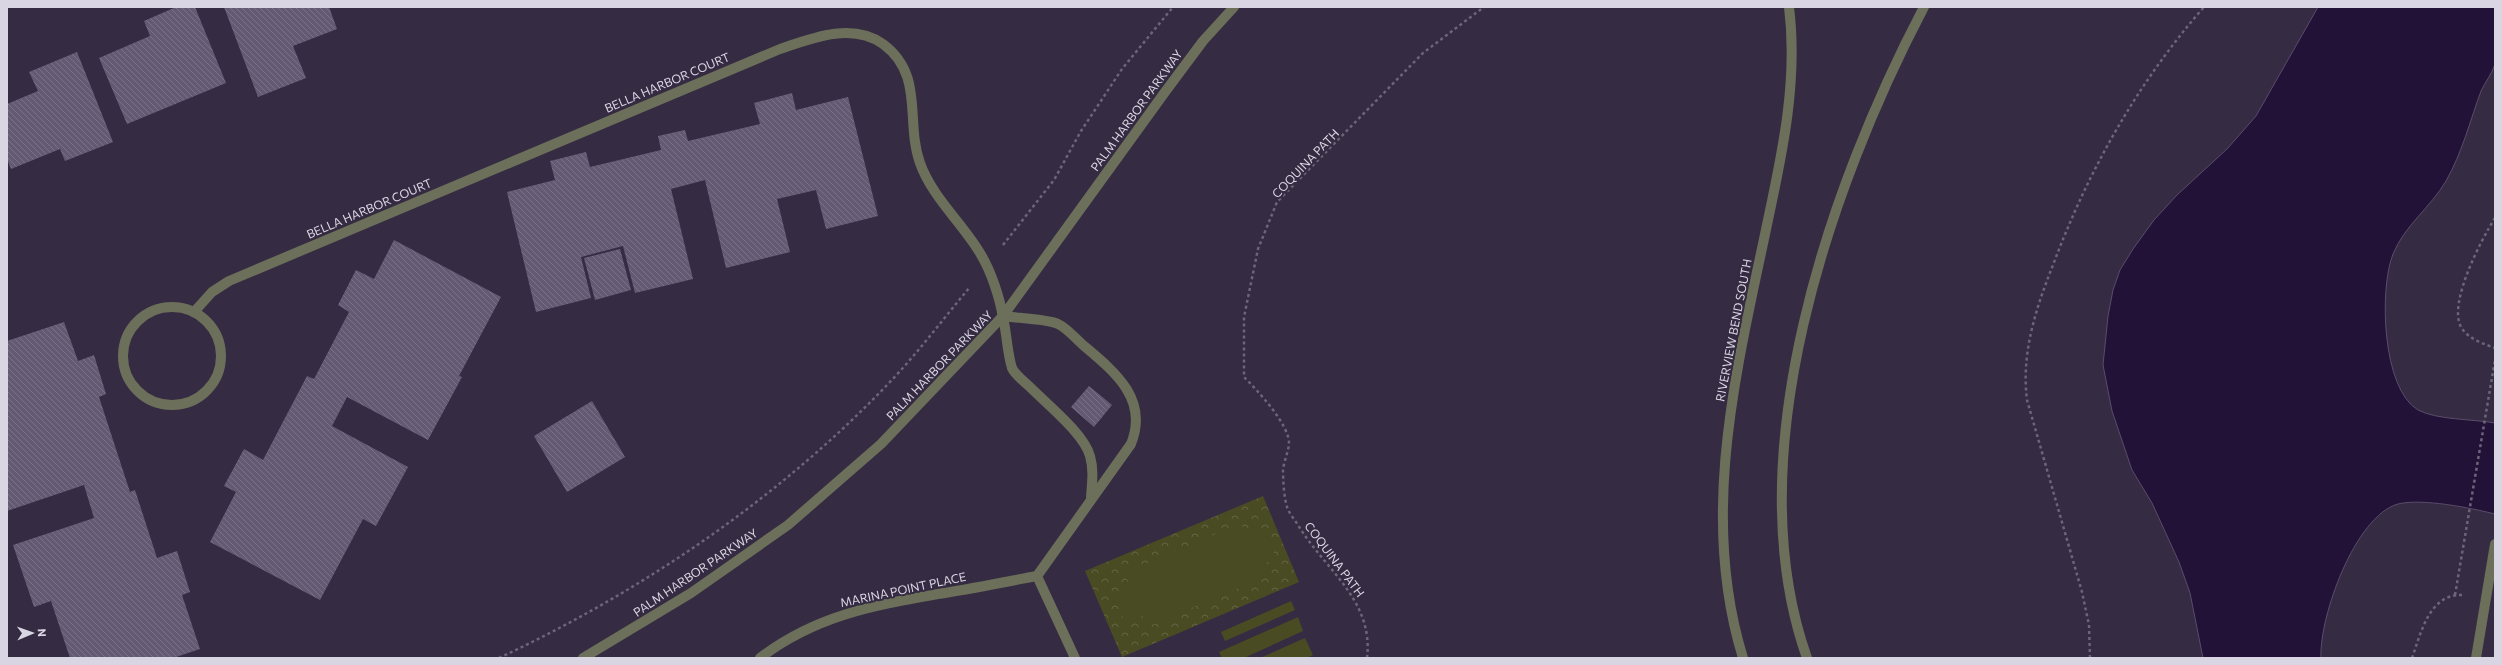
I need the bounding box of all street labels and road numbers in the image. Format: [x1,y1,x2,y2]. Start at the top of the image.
street label: PALM HARBOR PARKWAY [1087,46,1185,173]
street label: BELLA HARBOR COURT [602,49,732,115]
street label: COQUINA PATH [1269,126,1341,200]
street label: BELLA HARBOR COURT [304,175,434,241]
street label: RIVERVIEW BEND SOUTH [1712,257,1754,403]
street label: PALM HARBOR PARKWAY [883,307,995,423]
street label: COQUINA PATH [1302,519,1368,599]
street label: PALM HARBOR PARKWAY [630,525,760,619]
street label: MARINA POINT PLACE [839,569,967,609]

